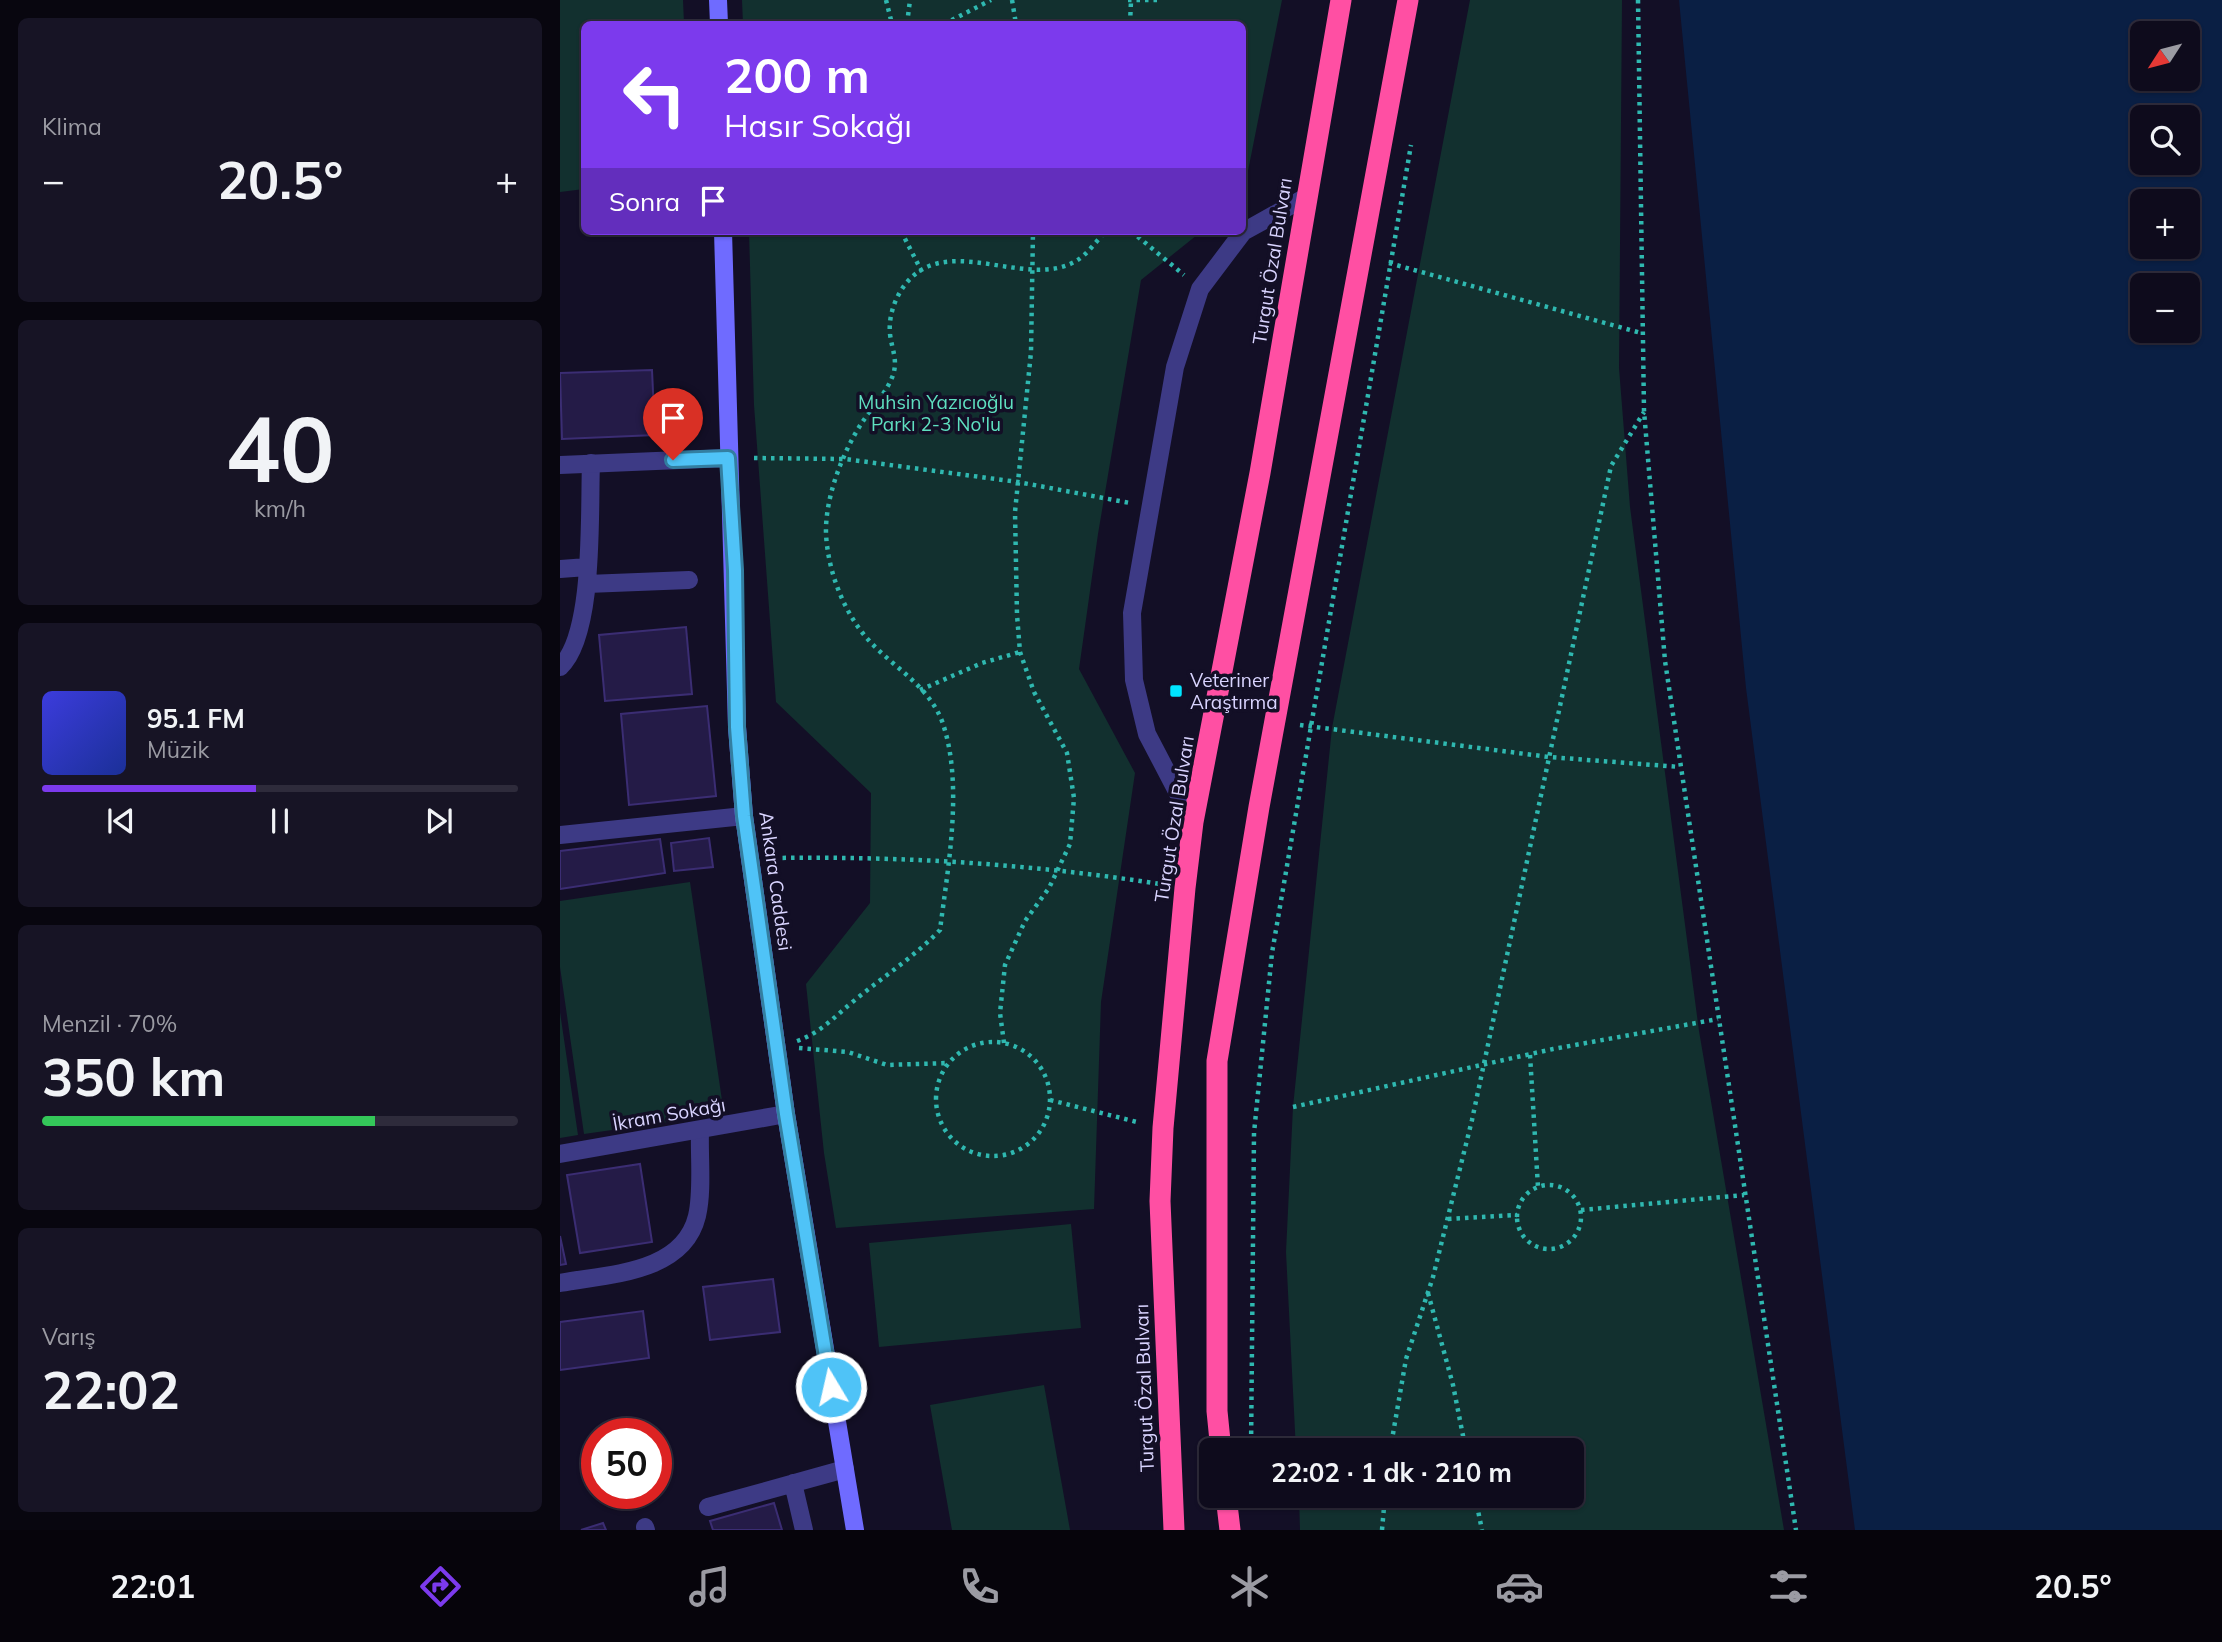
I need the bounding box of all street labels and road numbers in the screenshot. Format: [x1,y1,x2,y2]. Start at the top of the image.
street label: Turgut Özal Bulvarı [1247,176,1297,346]
street label: Turgut Özal Bulvarı [1149,734,1199,904]
street label: Ankara Caddesi [754,810,798,952]
street label: İkram Sokağı [611,1092,727,1136]
street label: Turgut Özal Bulvarı [1129,1303,1159,1473]

